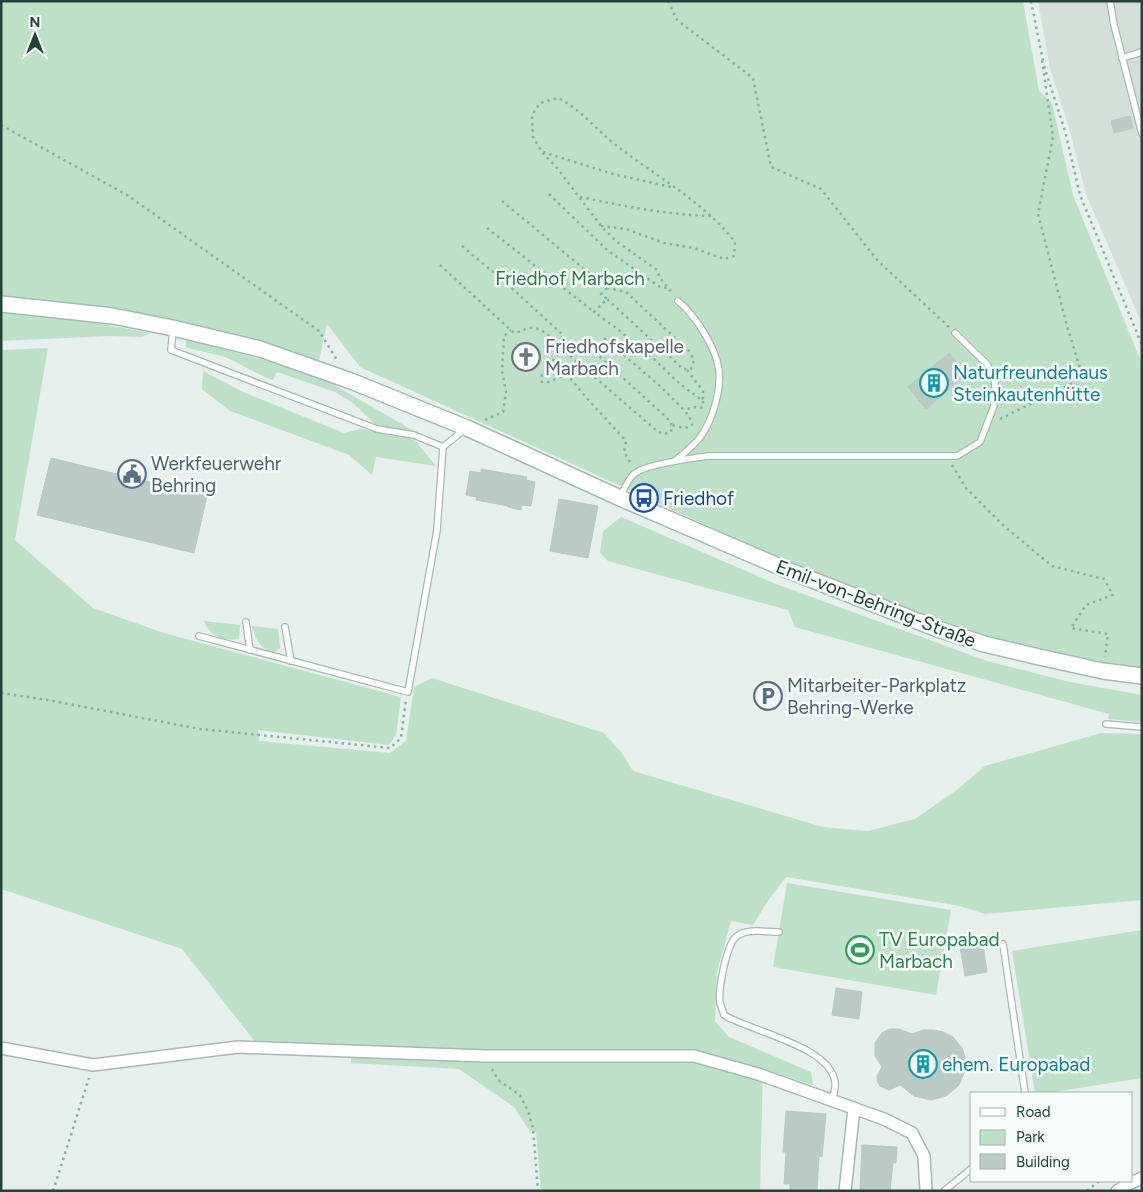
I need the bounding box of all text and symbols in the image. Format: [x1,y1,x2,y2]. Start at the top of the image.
north arrow [10,10,60,60]
text: N [30,14,40,31]
park label: Friedhof Marbach [495,267,645,290]
place label: Friedhofskapelle Marbach [545,335,684,380]
church icon: Friedhofskapelle Marbach [511,342,541,372]
place label: Naturfreundehaus Steinkautenhütte [953,361,1108,406]
building icon: Naturfreundehaus Steinkautenhütte [919,368,949,398]
place label: Werkfeuerwehr Behring [151,452,282,497]
public building icon: Werkfeuerwehr Behring [117,459,147,489]
bus stop icon: Friedhof [629,483,659,513]
place label: Friedhof [663,487,734,510]
street label: Emil-von-Behring-Straße [773,555,979,652]
place label: Mitarbeiter-Parkplatz Behring-Werke [787,674,966,719]
parking icon: Mitarbeiter-Parkplatz Behring-Werke [753,681,783,711]
place label: TV Europabad Marbach [879,928,1000,973]
sports icon: TV Europabad Marbach [845,935,875,965]
building icon: ehem. Europabad [908,1049,938,1079]
place label: ehem. Europabad [942,1053,1090,1076]
legend [970,1092,1133,1182]
text: Road [1016,1103,1051,1121]
text: Park [1016,1128,1045,1146]
text: Building [1016,1153,1070,1171]

